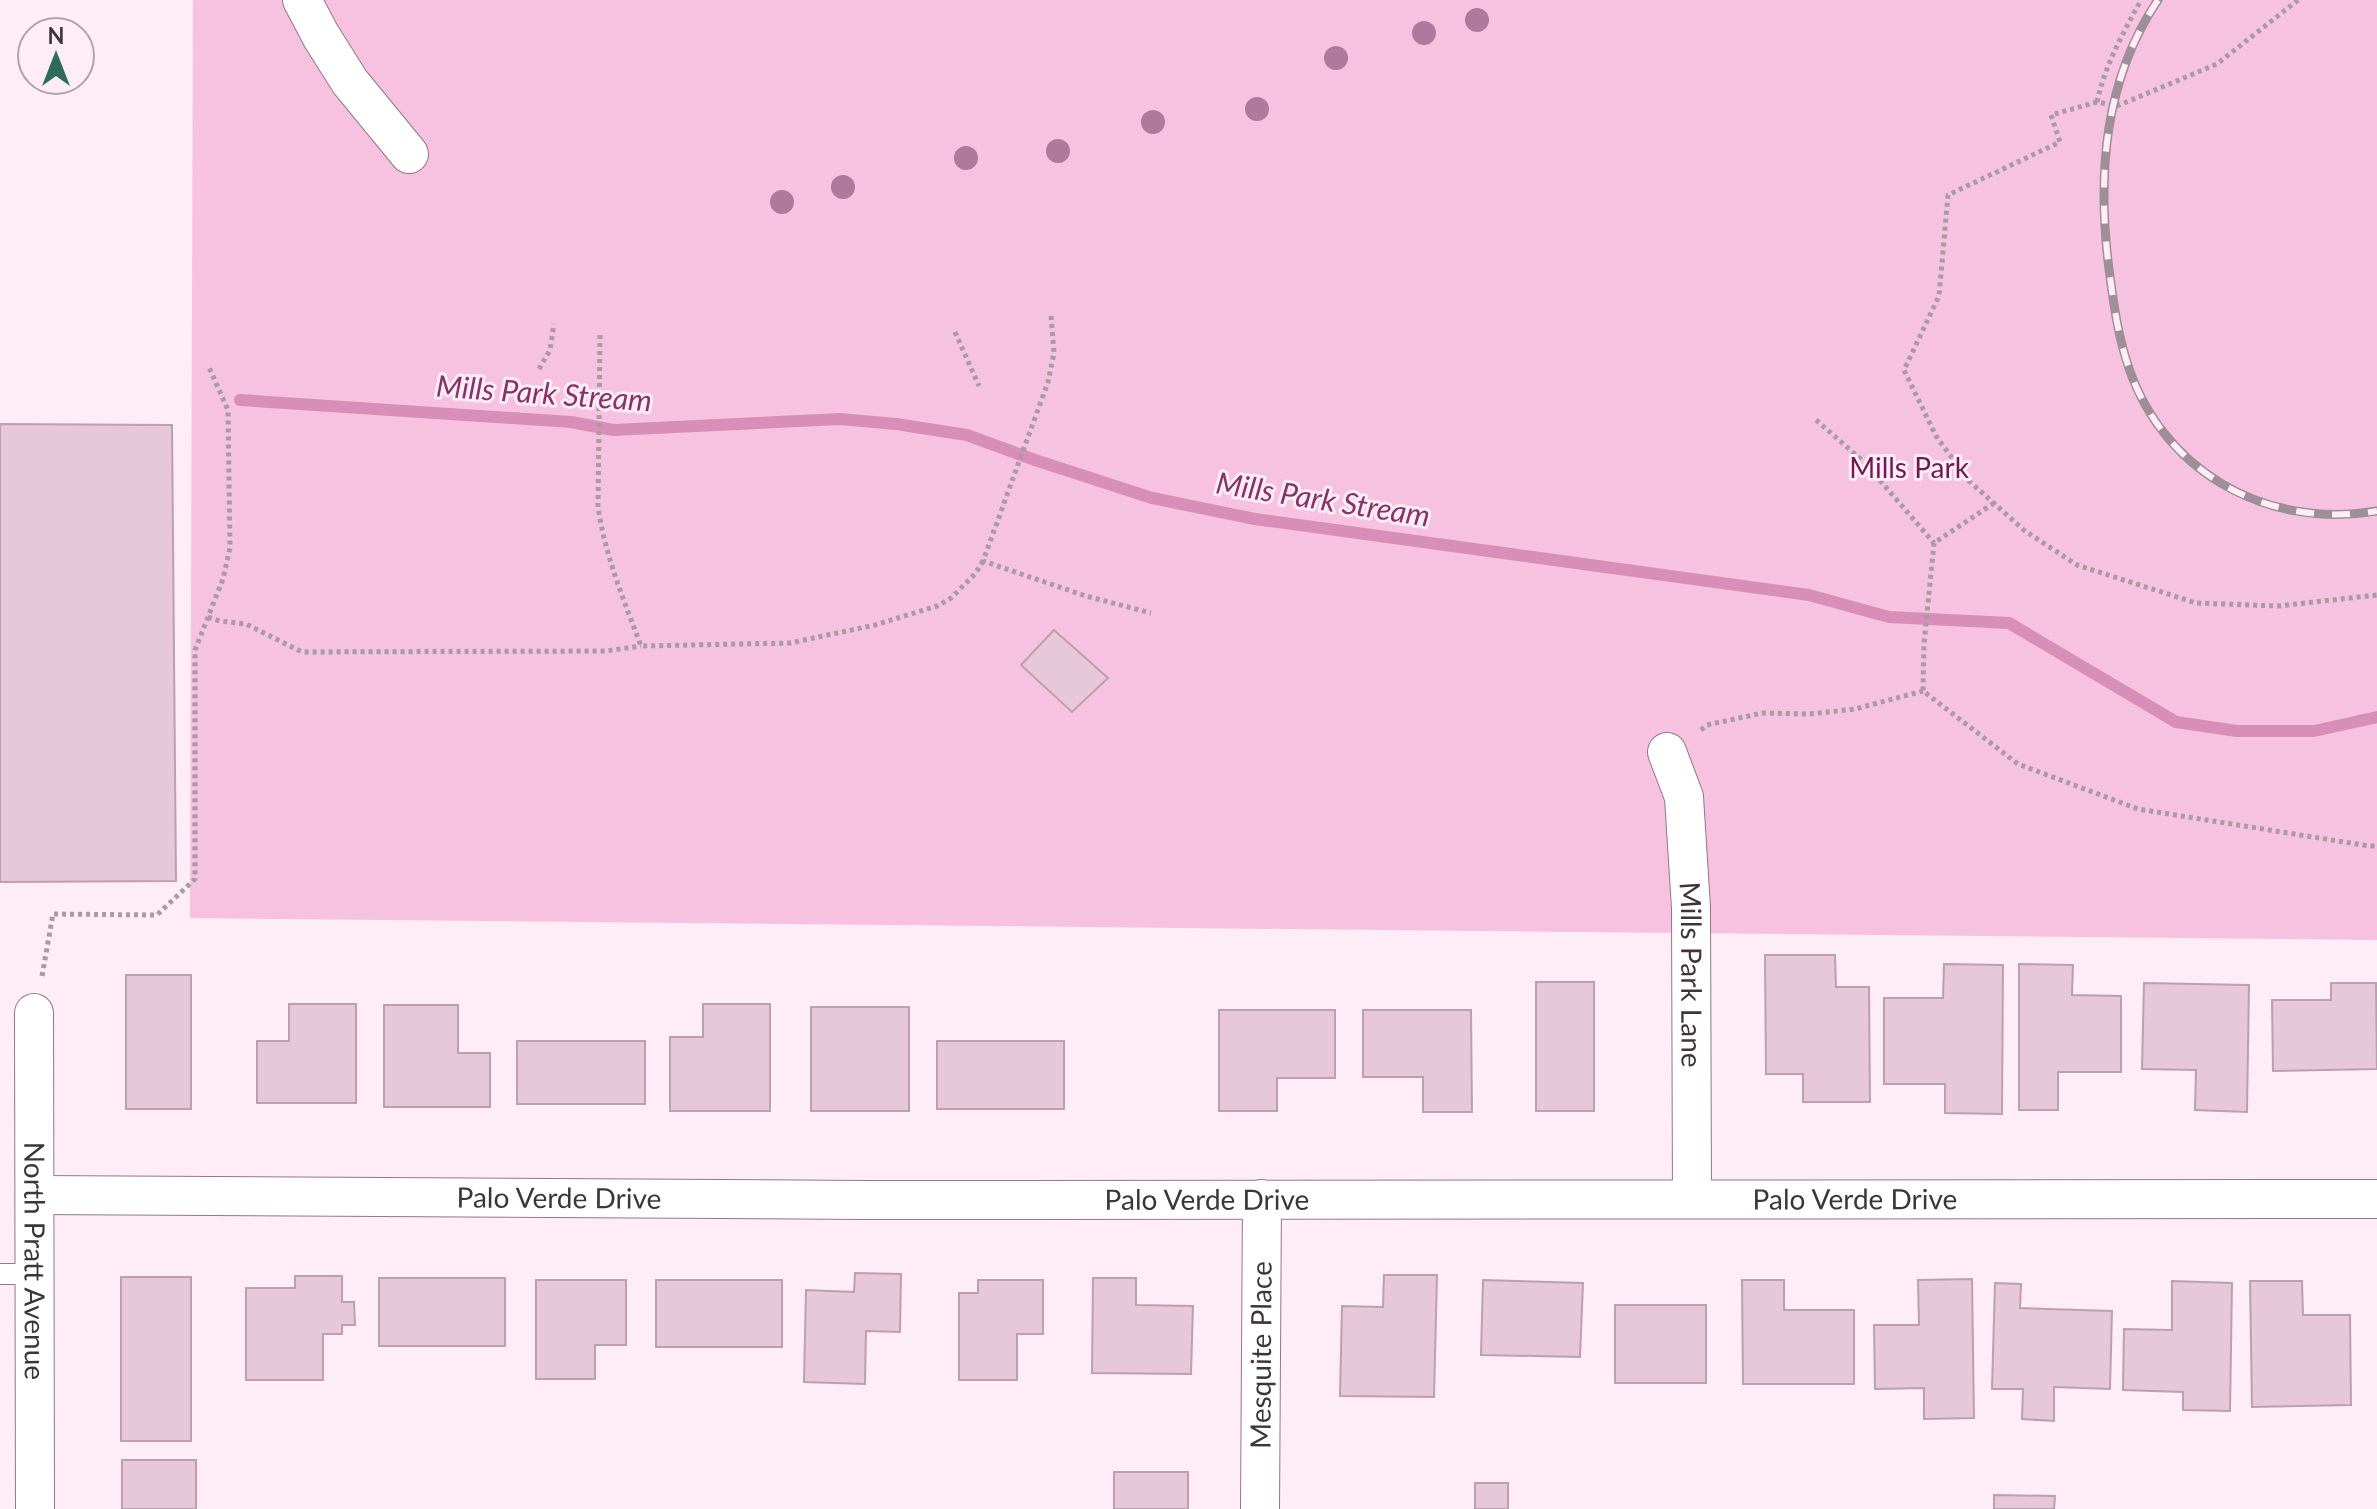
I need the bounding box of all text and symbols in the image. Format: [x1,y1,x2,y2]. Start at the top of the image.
north arrow [16,16,96,96]
text: N [48,22,64,49]
water label: Mills Park Stream [435,367,653,417]
park label: Mills Park [1849,450,1970,484]
water label: Mills Park Stream [1214,463,1433,533]
street label: Mills Park Lane [1673,881,1710,1068]
street label: North Pratt Avenue [18,1142,53,1380]
street label: Palo Verde Drive [457,1180,661,1215]
street label: Palo Verde Drive [1753,1181,1957,1215]
street label: Palo Verde Drive [1105,1182,1309,1216]
street label: Mesquite Place [1242,1261,1278,1449]

